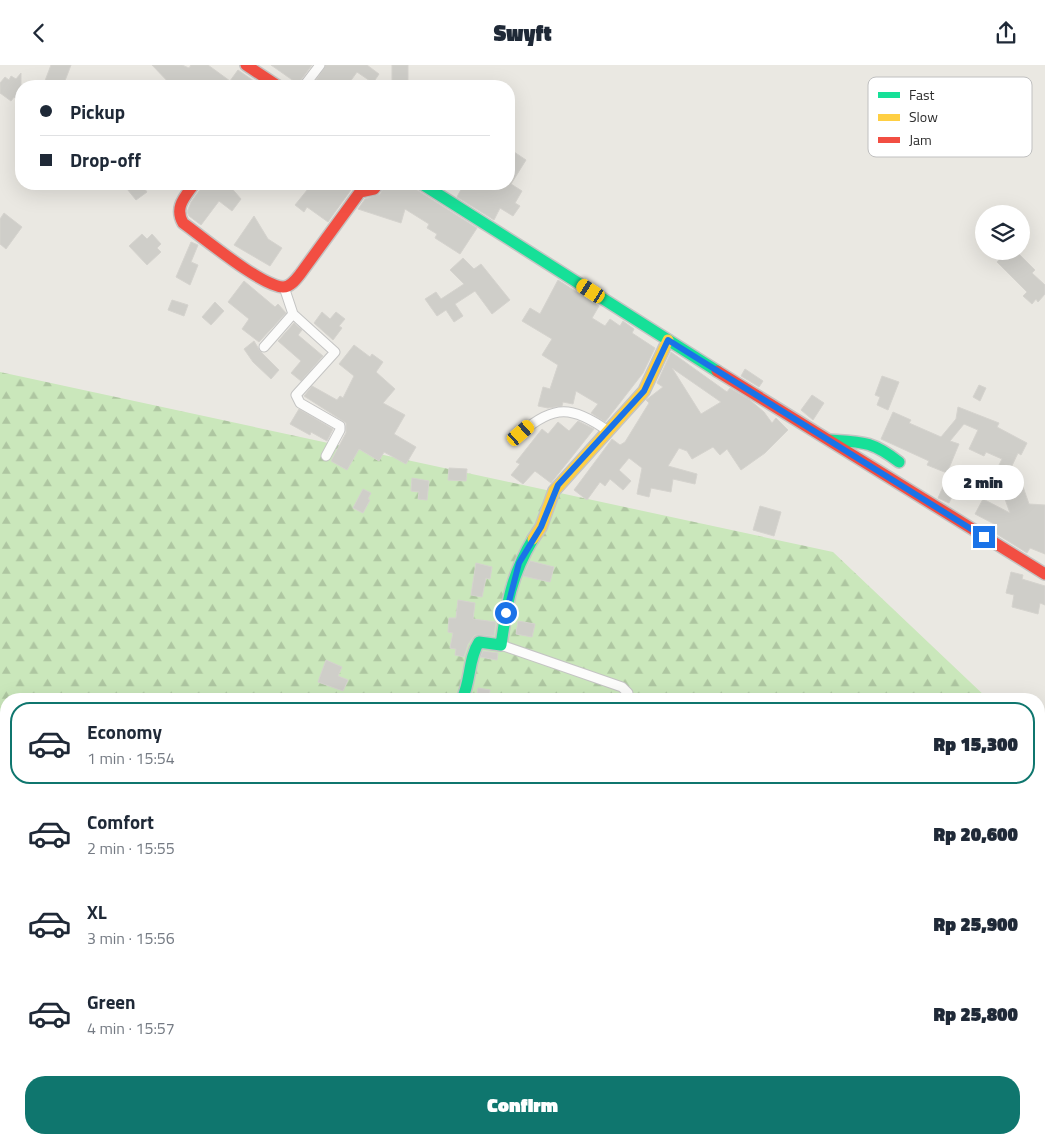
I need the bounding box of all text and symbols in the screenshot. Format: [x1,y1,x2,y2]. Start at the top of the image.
text: Swyft [493,16,552,50]
icon: back [25,19,53,47]
icon: share [992,19,1020,47]
legend [868,77,1032,157]
text: Fast [909,84,934,105]
text: Pickup [70,97,125,126]
text: Slow [909,106,938,127]
text: Jam [909,129,932,150]
text: Drop-off [70,145,141,174]
map controls [975,205,1030,260]
button: layers [975,205,1030,260]
car [574,277,607,305]
car [504,417,537,449]
callout: 2 min [943,465,1025,499]
text: 2 min [963,470,1003,494]
route end [973,526,995,548]
route start [495,602,517,624]
text: Economy [87,717,162,746]
icon: car [27,721,72,766]
text: Rp 15,300 [934,729,1018,758]
text: 1 min · 15:54 [87,746,175,770]
text: Comfort [87,807,154,836]
icon: car [27,811,72,856]
text: Rp 20,600 [934,819,1018,848]
text: 2 min · 15:55 [87,836,175,860]
text: XL [87,897,107,926]
icon: car [27,901,72,946]
text: Rp 25,900 [934,909,1018,938]
text: 3 min · 15:56 [87,926,175,950]
text: Green [87,987,136,1016]
icon: car [27,991,72,1036]
text: Rp 25,800 [934,999,1018,1028]
text: 4 min · 15:57 [87,1016,175,1040]
button: Confirm [25,1076,1020,1134]

